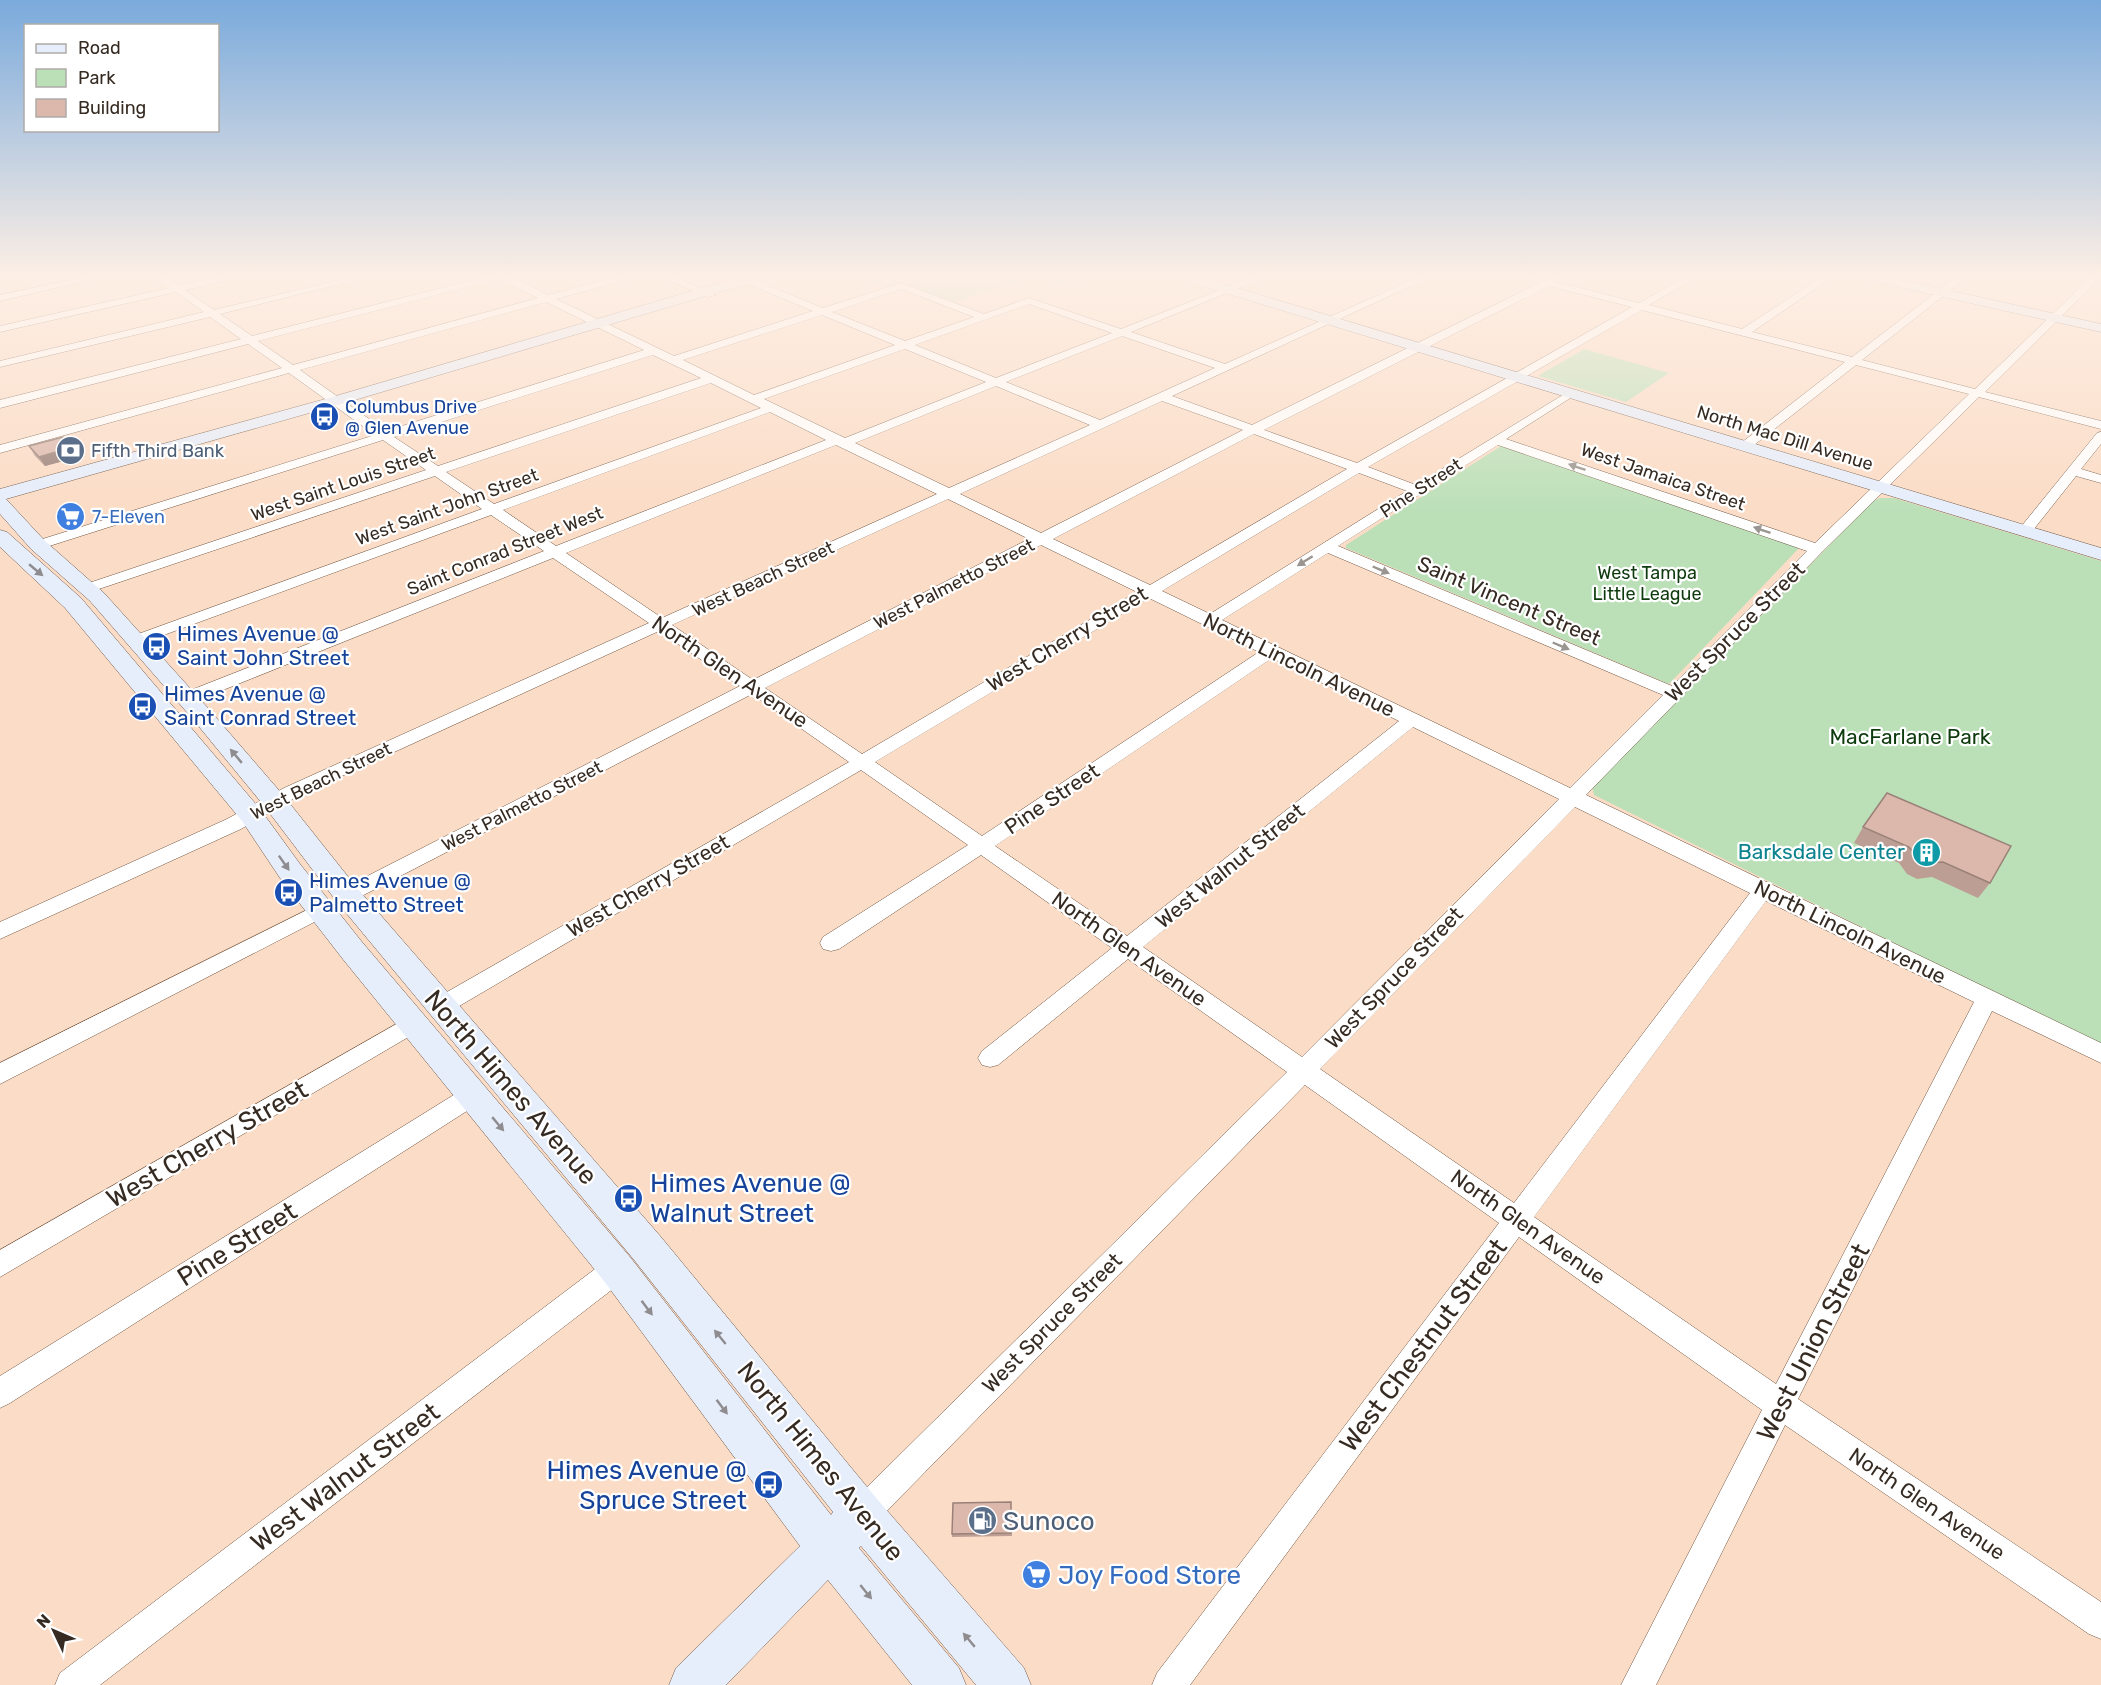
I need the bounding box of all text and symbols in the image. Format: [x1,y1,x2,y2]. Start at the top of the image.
legend [24,24,219,132]
text: Road [78,37,121,59]
text: Park [78,67,116,89]
text: Building [78,97,146,119]
place label: Columbus Drive @ Glen Avenue [345,396,477,439]
bus stop icon: Columbus Drive @ Glen Avenue [308,401,340,433]
street label: North Mac Dill Avenue [1694,401,1876,475]
bank icon: Fifth Third Bank [54,435,86,467]
street label: West Jamaica Street [1578,438,1748,516]
place label: Fifth Third Bank [91,440,225,462]
street label: West Saint Louis Street [248,442,438,526]
street label: Pine Street [1376,453,1466,523]
one-way arrow [1568,462,1586,472]
street label: West Saint John Street [353,464,541,550]
supermarket icon: 7-Eleven [55,501,87,533]
street label: Saint Conrad Street West [404,502,606,600]
place label: 7-Eleven [92,506,165,528]
one-way arrow [1753,524,1771,534]
street label: West Palmetto Street [870,534,1038,634]
street label: West Beach Street [689,536,837,622]
street label: Saint Vincent Street [1414,551,1605,650]
one-way arrow [1297,556,1313,567]
street label: West Spruce Street [1659,556,1810,707]
park label: West Tampa Little League [1592,562,1702,605]
one-way arrow [28,563,43,576]
one-way arrow [1373,565,1391,575]
street label: West Cherry Street [982,581,1152,697]
street label: North Lincoln Avenue [1199,607,1399,722]
street label: North Glen Avenue [648,610,813,733]
place label: Himes Avenue @ Saint John Street [177,621,349,670]
bus stop icon: Himes Avenue @ Saint John Street [140,630,172,662]
one-way arrow [1552,642,1570,651]
place label: Himes Avenue @ Saint Conrad Street [164,681,356,730]
bus stop icon: Himes Avenue @ Saint Conrad Street [127,690,159,722]
park label: MacFarlane Park [1829,724,1991,749]
street label: West Beach Street [247,737,395,825]
one-way arrow [230,748,243,764]
street label: West Palmetto Street [438,756,606,856]
street label: Pine Street [1000,758,1104,839]
street label: West Walnut Street [1150,798,1309,933]
street label: West Cherry Street [562,829,733,942]
building icon: Barksdale Center [1910,836,1942,868]
place label: Barksdale Center [1738,839,1905,864]
one-way arrow [278,855,290,871]
place label: Himes Avenue @ Palmetto Street [309,868,471,917]
street label: North Lincoln Avenue [1750,874,1950,989]
bus stop icon: Himes Avenue @ Palmetto Street [272,877,304,909]
street label: North Glen Avenue [1047,886,1211,1011]
street label: West Spruce Street [1319,901,1468,1054]
street label: North Himes Avenue [418,984,604,1191]
street label: West Cherry Street [101,1074,313,1215]
one-way arrow [491,1116,504,1131]
street label: North Glen Avenue [1446,1164,1610,1289]
place label: Himes Avenue @ Walnut Street [650,1168,851,1229]
bus stop icon: Himes Avenue @ Walnut Street [613,1182,645,1214]
street label: Pine Street [172,1196,303,1293]
street label: West Chestnut Street [1333,1233,1514,1458]
street label: West Union Street [1750,1238,1877,1446]
street label: West Spruce Street [976,1247,1127,1398]
one-way arrow [641,1301,653,1316]
one-way arrow [713,1329,726,1345]
street label: North Himes Avenue [731,1355,911,1567]
street label: West Walnut Street [245,1396,446,1558]
one-way arrow [715,1399,727,1414]
street label: North Glen Avenue [1845,1442,2010,1565]
place label: Himes Avenue @ Spruce Street [546,1455,747,1516]
bus stop icon: Himes Avenue @ Spruce Street [752,1469,784,1501]
fuel station icon: Sunoco [966,1505,998,1537]
place label: Sunoco [1003,1506,1095,1537]
supermarket icon: Joy Food Store [1021,1559,1053,1591]
place label: Joy Food Store [1058,1560,1241,1591]
one-way arrow [859,1585,871,1600]
north arrow [24,1601,84,1661]
text: N [33,1610,54,1632]
one-way arrow [963,1633,976,1648]

